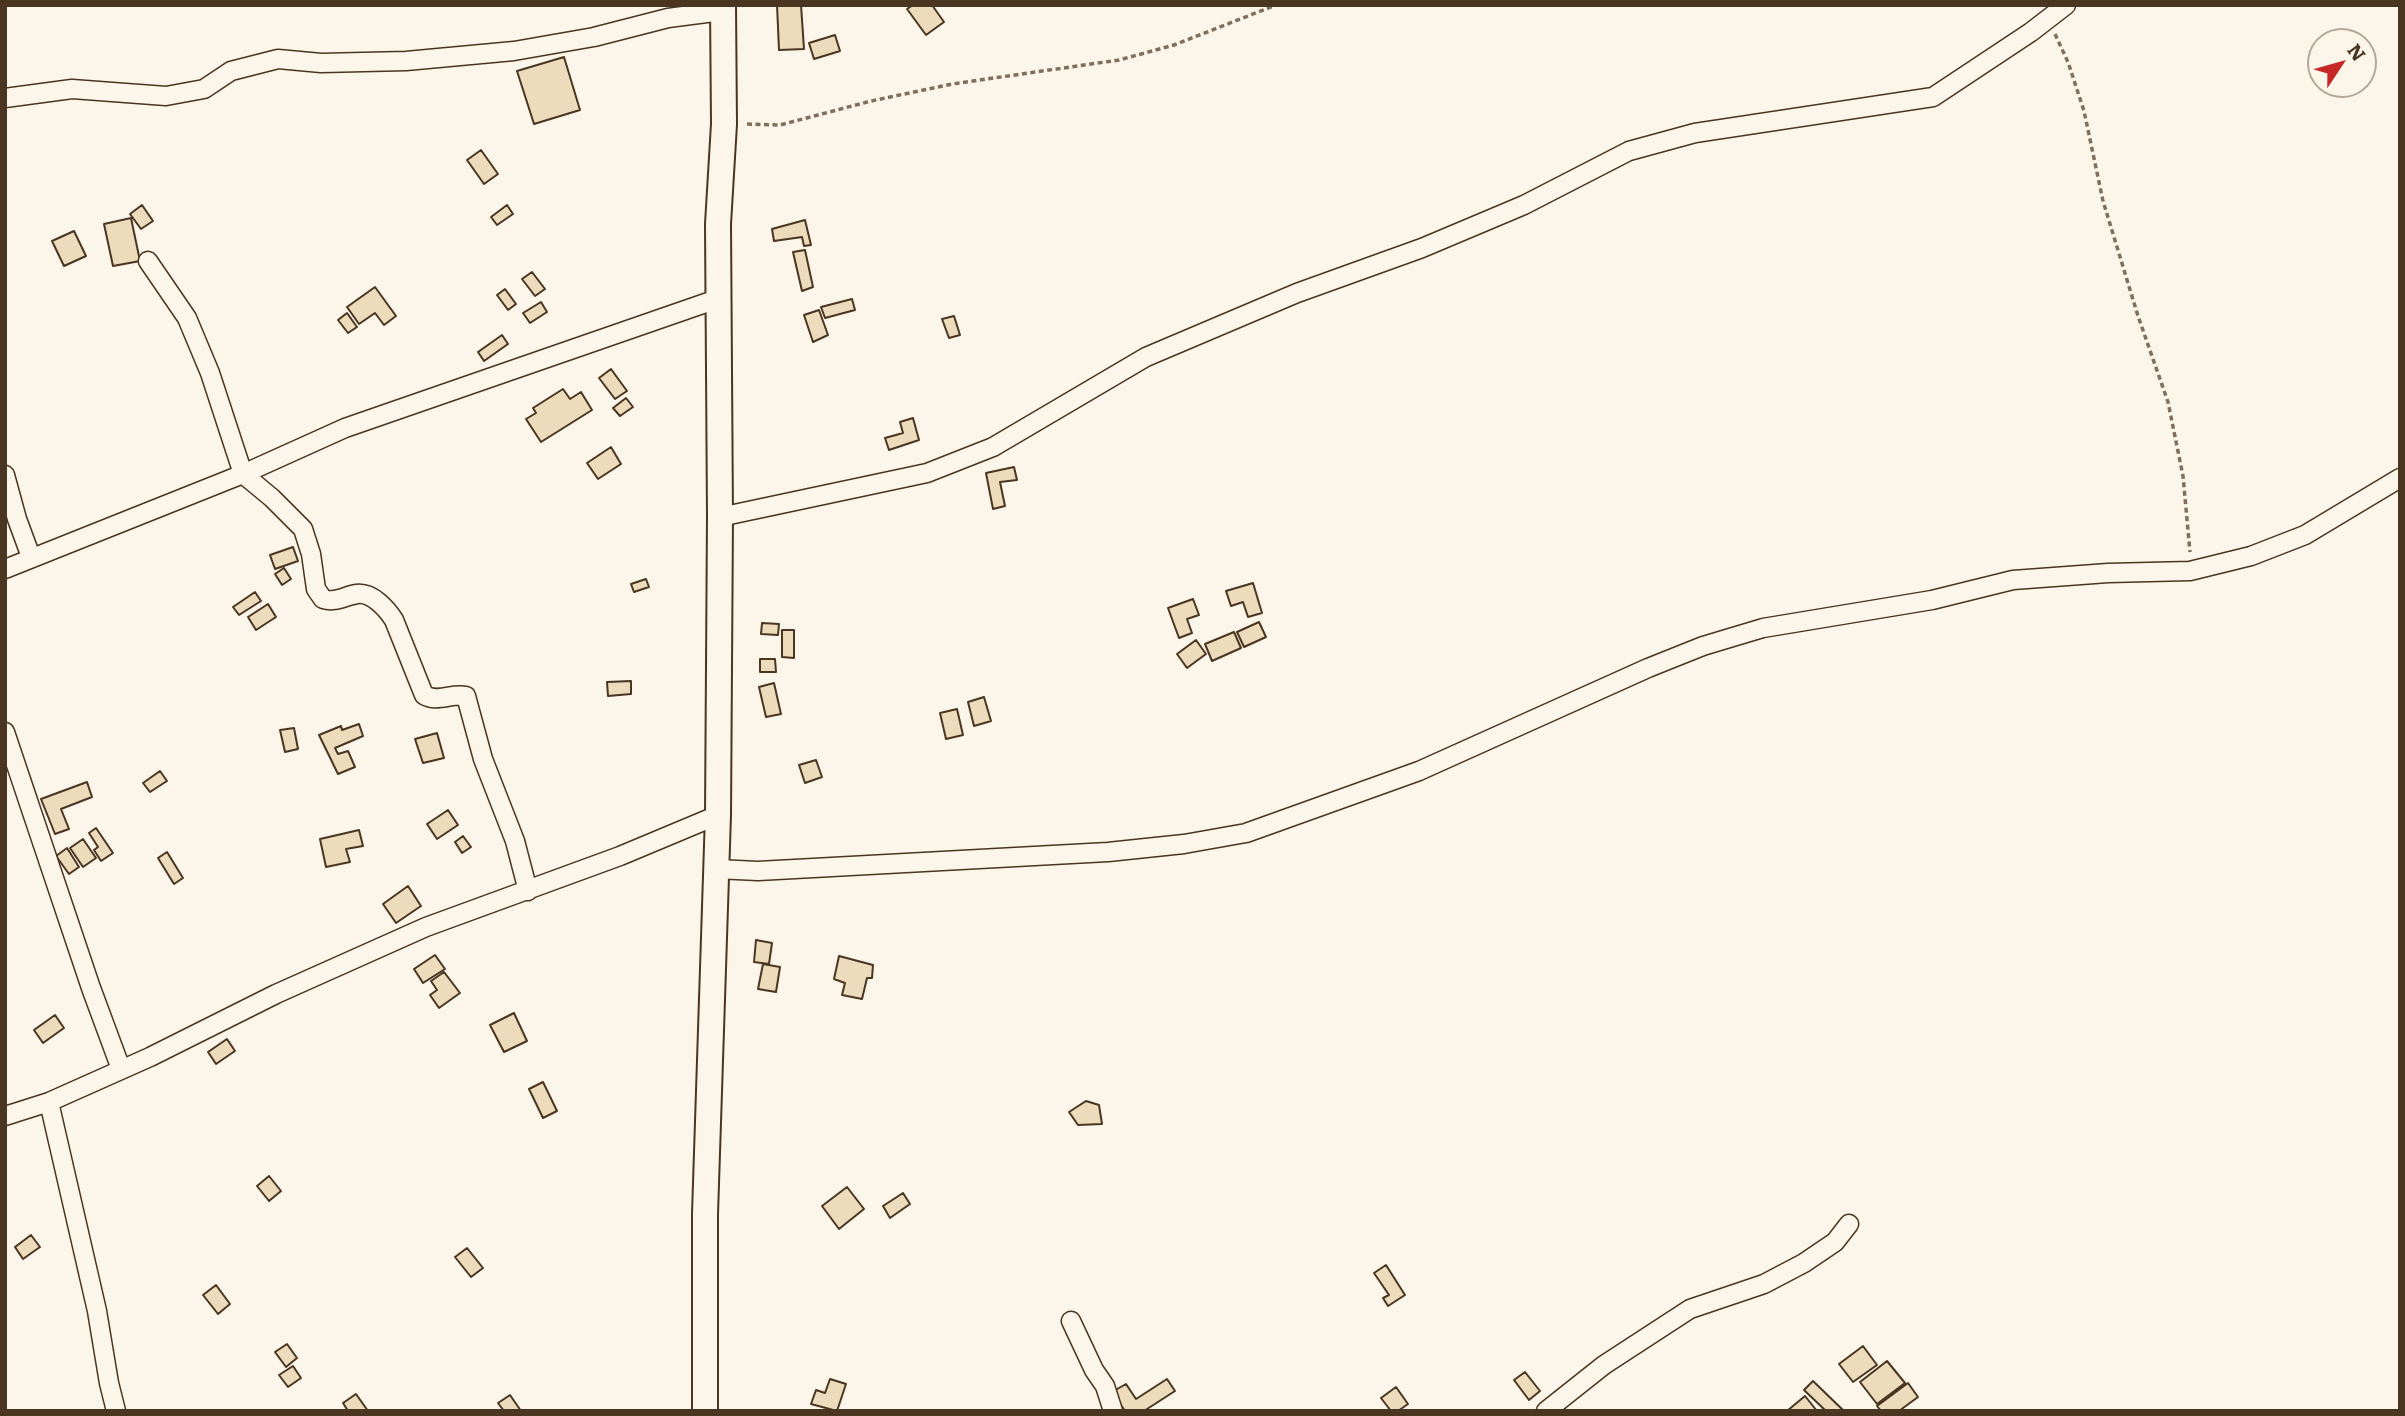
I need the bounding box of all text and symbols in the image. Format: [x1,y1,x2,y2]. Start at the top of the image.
north arrow [2307,28,2377,98]
text: N [2341,37,2373,67]

